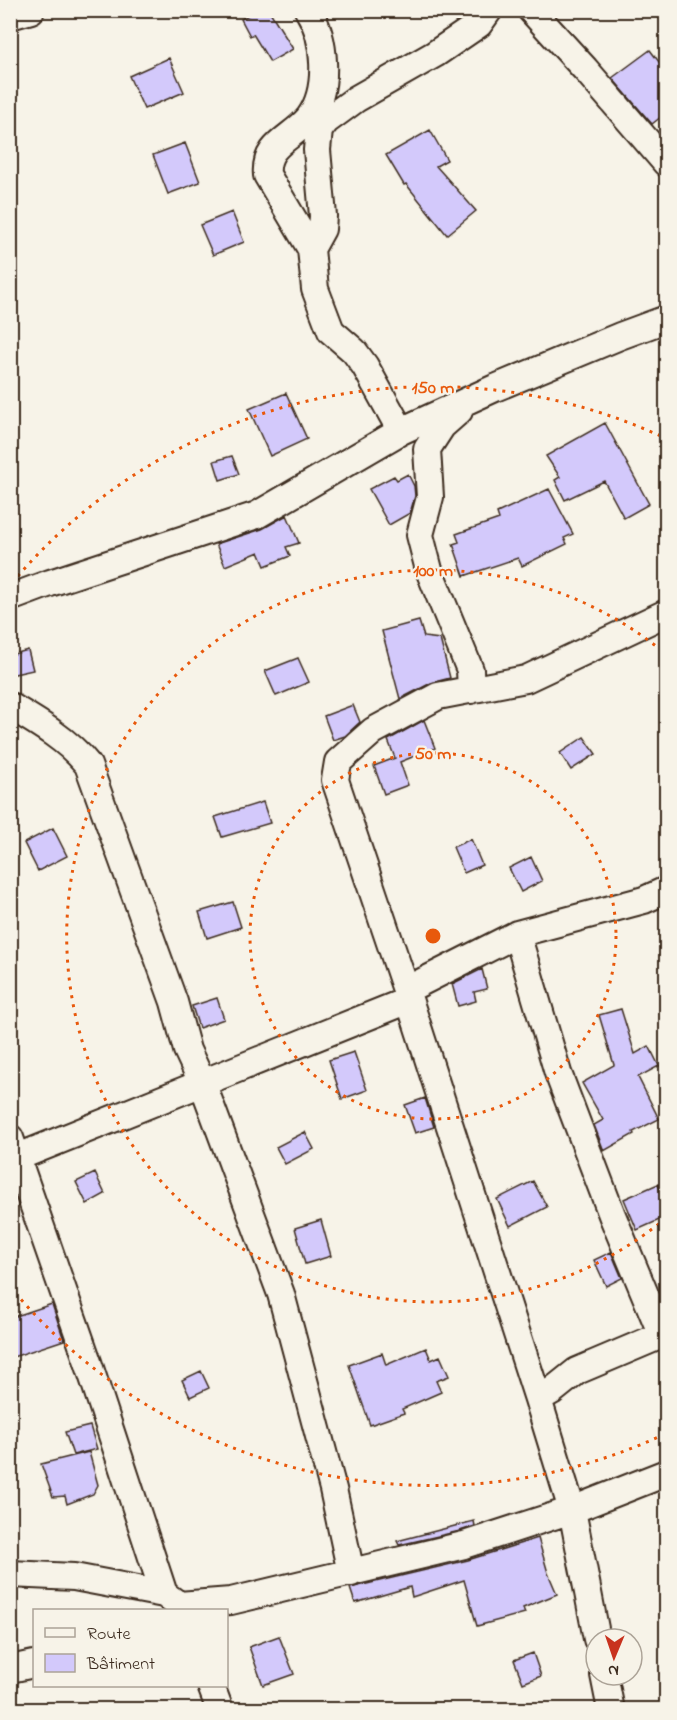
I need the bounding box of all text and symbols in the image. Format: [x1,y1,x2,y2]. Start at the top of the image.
text: 150 m [412,376,454,402]
text: 100 m [413,559,453,585]
text: 50 m [415,742,451,768]
centre of rings [423,926,443,946]
legend [33,1609,228,1687]
text: Route [87,1622,132,1648]
north arrow [584,1627,644,1687]
text: Bâtiment [86,1652,155,1678]
text: N [608,1658,619,1682]

